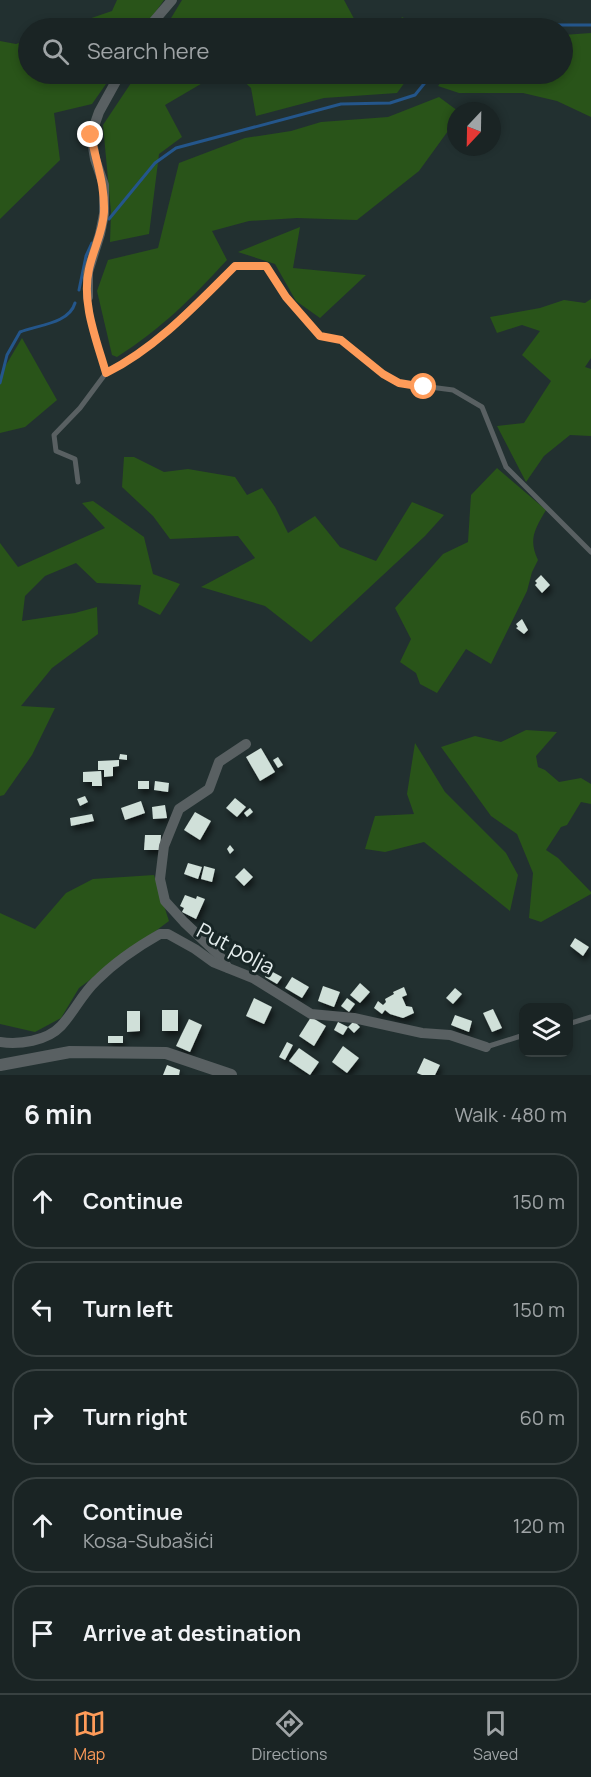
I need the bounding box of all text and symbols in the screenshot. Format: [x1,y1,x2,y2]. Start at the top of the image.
search box [18,18,573,84]
icon: search [39,35,72,68]
text: Search here [87,36,209,66]
north arrow [447,102,501,156]
route end [77,121,103,147]
route start [410,373,436,399]
street label: Put polja [192,916,280,980]
map controls [519,1003,573,1057]
button: layers [519,1003,573,1057]
text: 6 min [24,1096,92,1132]
text: Walk · 480 m [454,1101,567,1128]
icon: ahead [26,1185,59,1218]
text: Continue [83,1186,183,1216]
text: 150 m [512,1188,565,1215]
icon: left [26,1293,59,1326]
text: Turn left [83,1294,173,1324]
text: 150 m [512,1296,565,1323]
icon: right [26,1401,59,1434]
text: Turn right [83,1402,188,1432]
text: 60 m [519,1404,565,1431]
text: Continue [83,1497,183,1527]
icon: ahead [26,1509,59,1542]
text: 120 m [513,1512,565,1539]
text: Kosa-Subašići [83,1527,214,1554]
icon: arrive [26,1617,59,1650]
text: Arrive at destination [83,1618,301,1648]
tab: Map [73,1707,106,1765]
tab: Directions [252,1707,327,1765]
tab: Saved [473,1707,518,1765]

